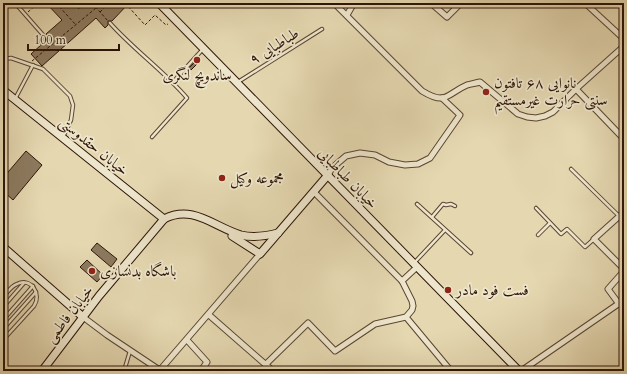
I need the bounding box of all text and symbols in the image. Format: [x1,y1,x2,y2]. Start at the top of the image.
street label: طباطبایی ۹ [245,23,303,69]
scale bar [28,26,119,52]
text: 100 m [34,32,67,48]
marker: ساندویچ لنگری [192,55,202,65]
place label: ساندویچ لنگری [162,65,232,89]
place label: نانوایی ۶۸ تافتون سنتی حرارت غیرمستقیم [494,73,608,115]
marker: نانوایی ۶۸ تافتون سنتی حرارت غیرمستقیم [481,87,491,97]
street label: خیابان حقدوستی [55,112,133,181]
street label: خیابان طباطبایی [314,143,382,213]
place label: مجموعه وکیل [230,168,284,189]
marker: مجموعه وکیل [217,173,227,183]
place label: باشگاه بدنسازی [100,261,177,281]
marker: باشگاه بدنسازی [87,266,97,276]
place label: فست فود مادر [454,280,529,300]
street label: خیابان فاطمی [40,281,99,348]
marker: فست فود مادر [443,285,453,295]

